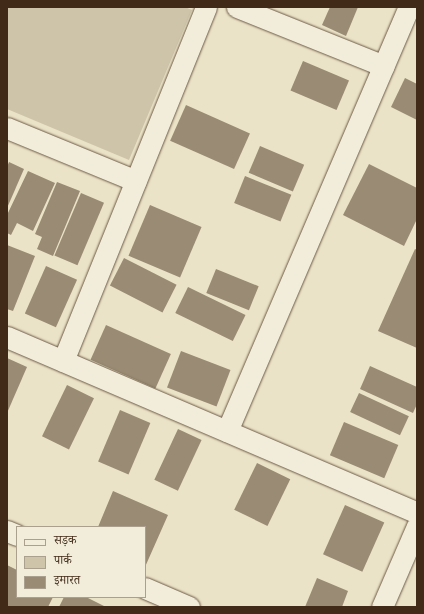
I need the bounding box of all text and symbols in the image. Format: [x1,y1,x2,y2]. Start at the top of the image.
legend [16,526,146,598]
text: सड़क [54,533,77,547]
text: पार्क [54,553,72,567]
text: इमारत [54,573,80,587]

